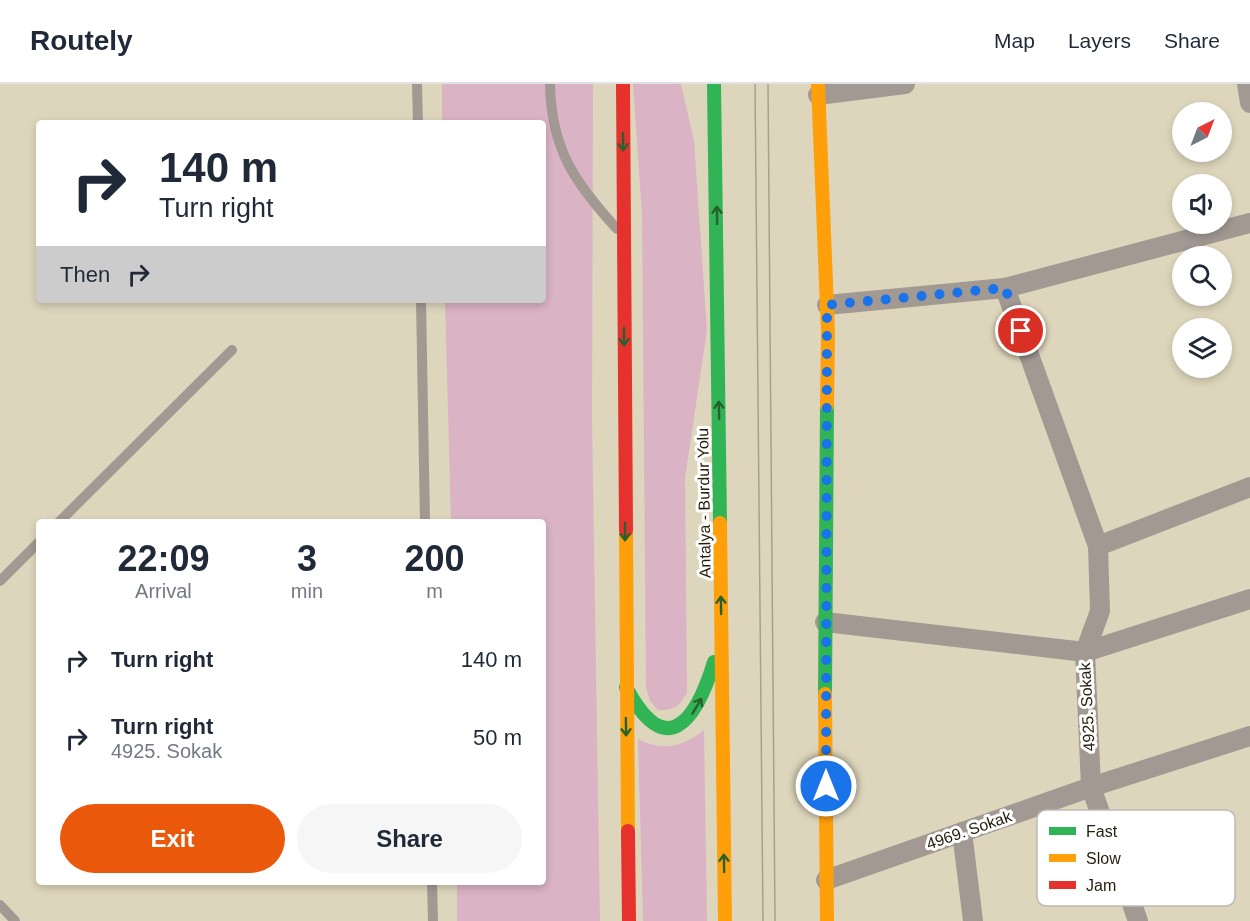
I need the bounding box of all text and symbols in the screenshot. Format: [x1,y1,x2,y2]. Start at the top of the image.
text: Routely [30,25,133,56]
text: Map [994,29,1035,52]
text: Layers [1068,29,1131,52]
text: Share [1164,29,1220,52]
north arrow [1172,102,1232,162]
map controls [1172,102,1232,378]
one-way arrow [617,132,629,152]
icon: right [60,144,138,222]
text: 140 m [159,144,278,191]
button: sound [1172,174,1232,234]
text: Turn right [159,193,274,223]
one-way arrow [711,205,723,225]
button: search [1172,246,1232,306]
icon: right [122,258,155,291]
text: Then [60,262,110,287]
pin [995,305,1046,356]
icon: arrive [1004,314,1037,347]
button: layers [1172,318,1232,378]
one-way arrow [618,327,630,347]
one-way arrow [713,400,725,420]
street label: Antalya - Burdur Yolu [694,428,714,578]
one-way arrow [619,522,631,542]
text: 22:09 [117,538,209,579]
text: 3 [297,538,317,579]
text: 200 [404,538,465,579]
text: Arrival [135,580,192,602]
text: min [291,580,323,602]
text: m [426,580,443,602]
one-way arrow [715,595,727,615]
icon: right [60,644,93,677]
text: Turn right [111,647,213,672]
text: 140 m [461,647,522,672]
street label: 4925. Sokak [1076,661,1098,752]
one-way arrow [691,697,703,714]
text: Turn right [111,714,213,739]
one-way arrow [621,717,632,737]
icon: right [60,722,93,755]
text: 50 m [473,725,522,750]
text: 4925. Sokak [111,740,222,762]
position arrow [794,754,858,818]
button: Exit [60,804,285,873]
button: Share [297,804,522,873]
street label: 4969. Sokak [924,807,1015,853]
legend [1037,810,1235,906]
text: Fast [1086,823,1118,840]
text: Slow [1086,850,1121,867]
one-way arrow [718,853,730,873]
text: Jam [1086,877,1116,894]

